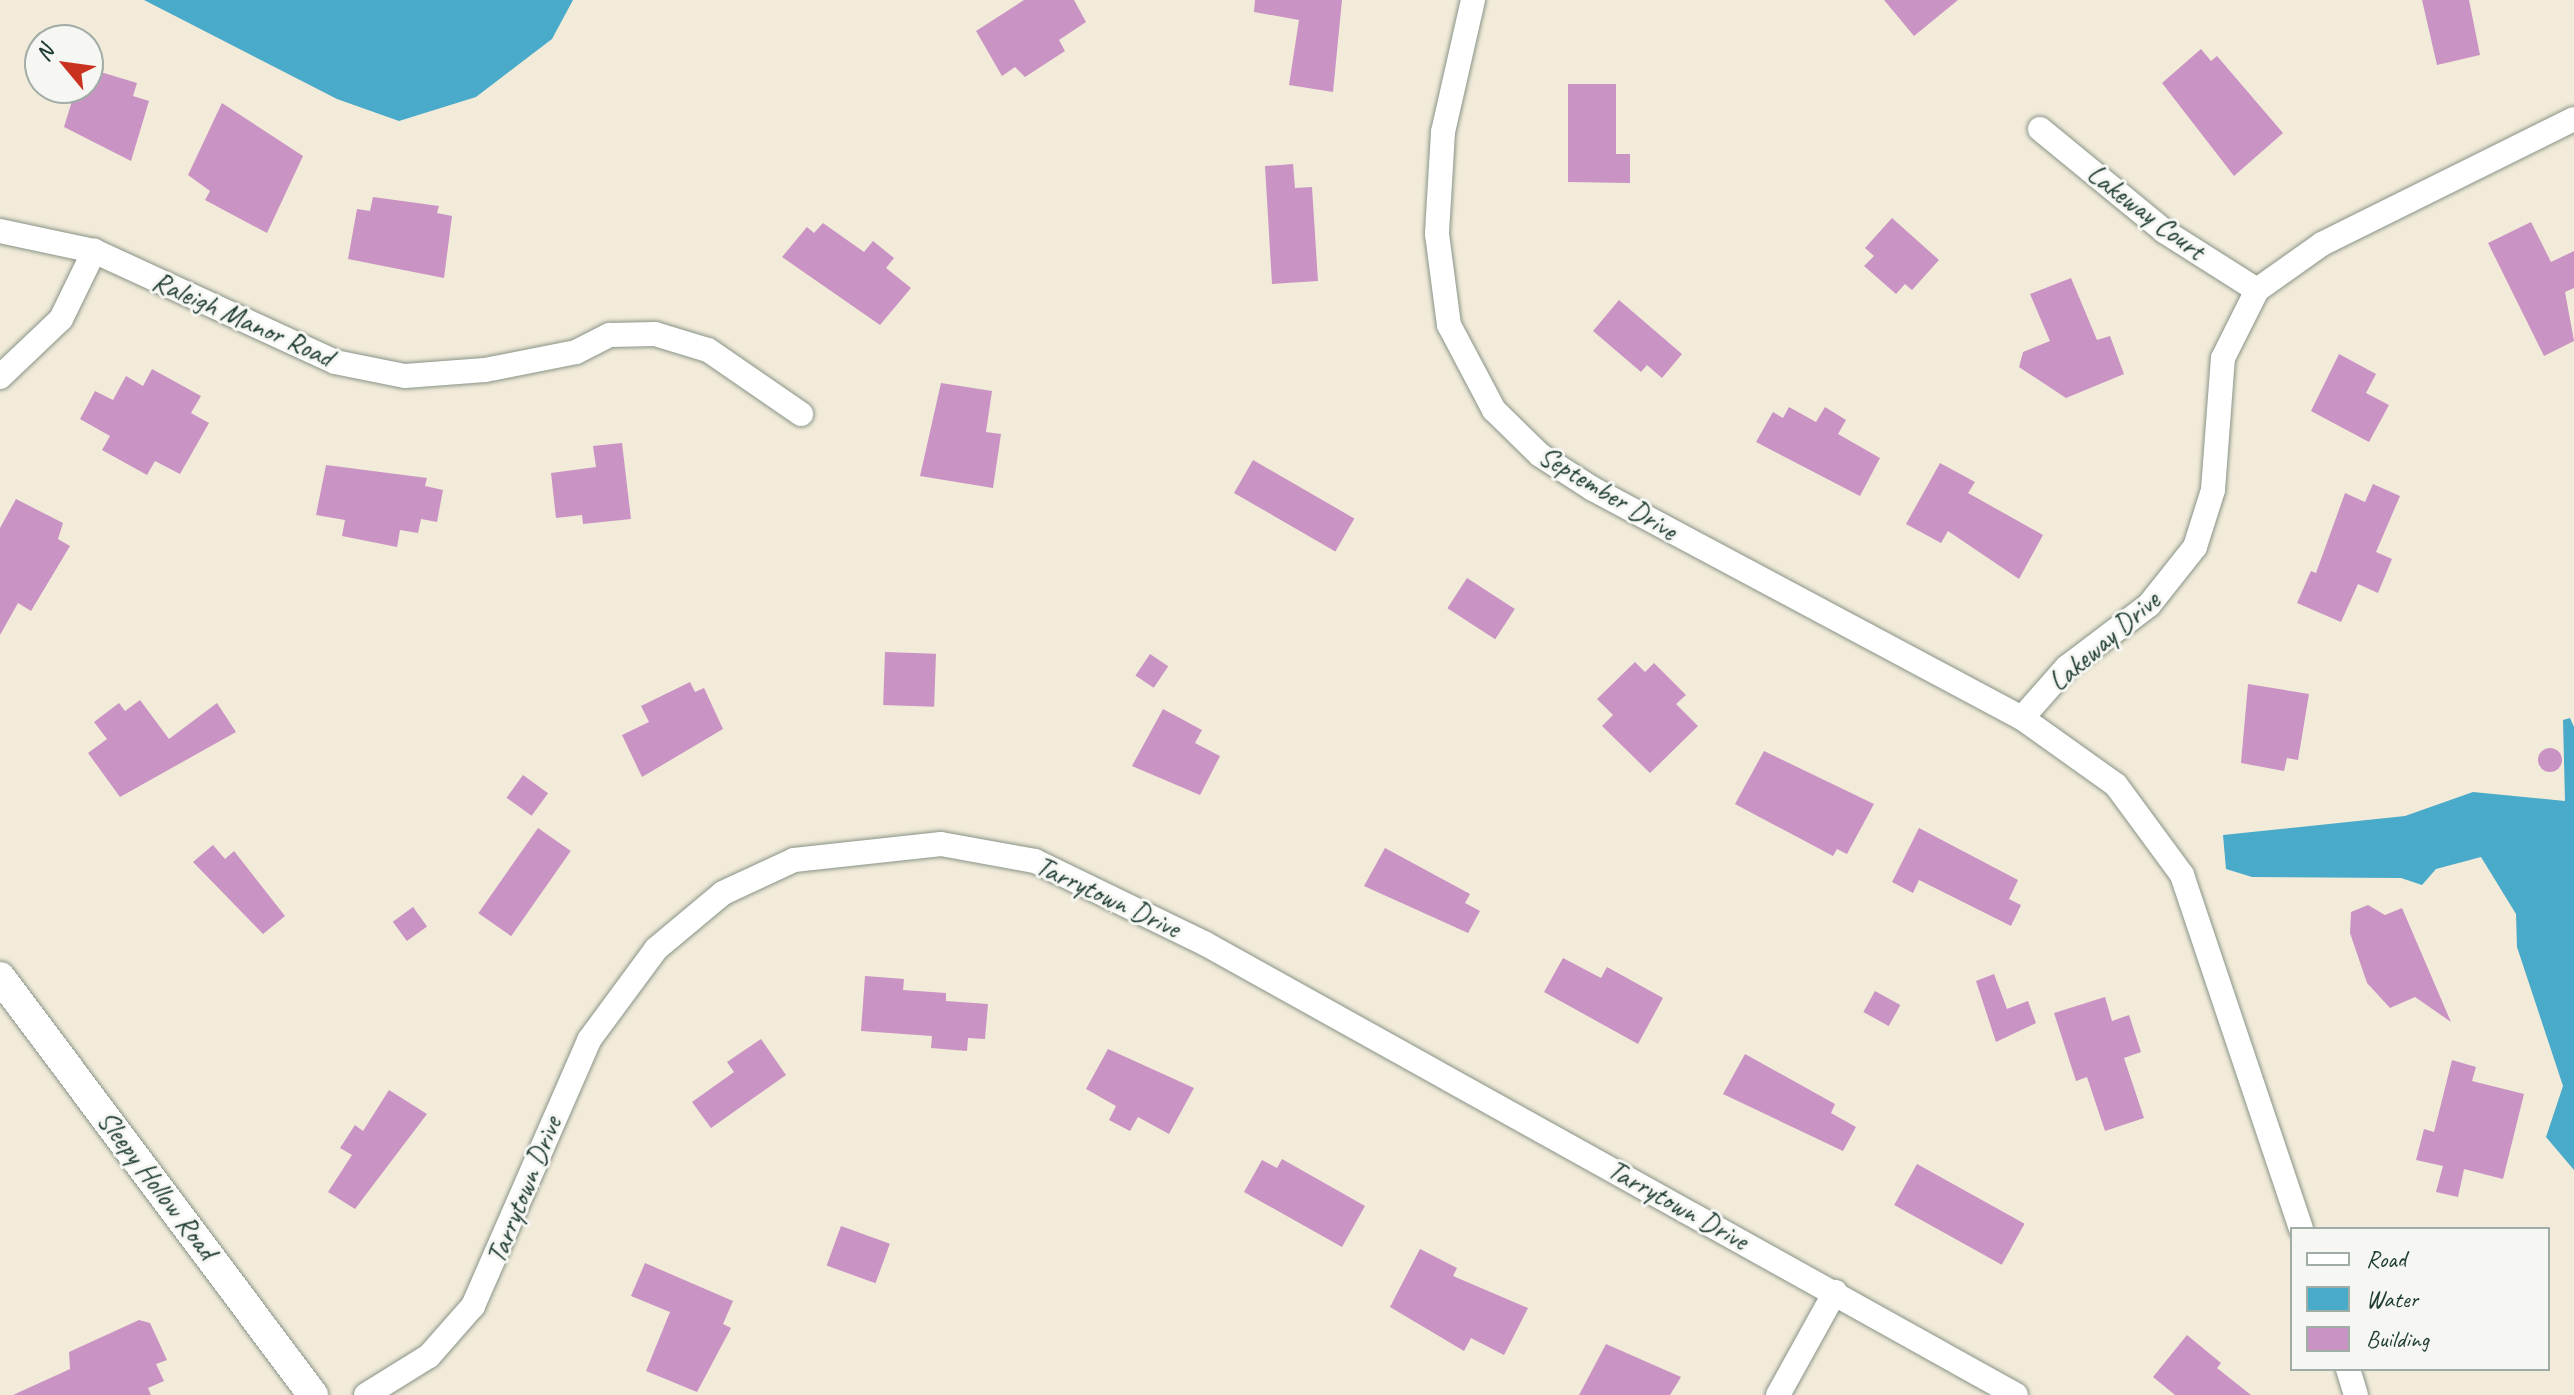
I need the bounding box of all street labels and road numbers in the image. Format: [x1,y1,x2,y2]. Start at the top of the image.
street label: Lakeway Court [2081,157,2211,267]
street label: Raleigh Manor Road [148,264,338,374]
street label: September Drive [1533,439,1683,547]
street label: Lakeway Drive [2042,584,2166,698]
street label: Tarrytown Drive [1030,849,1186,945]
street label: Sleepy Hollow Road [90,1104,224,1266]
street label: Tarrytown Drive [479,1112,569,1268]
street label: Tarrytown Drive [1602,1153,1754,1257]

